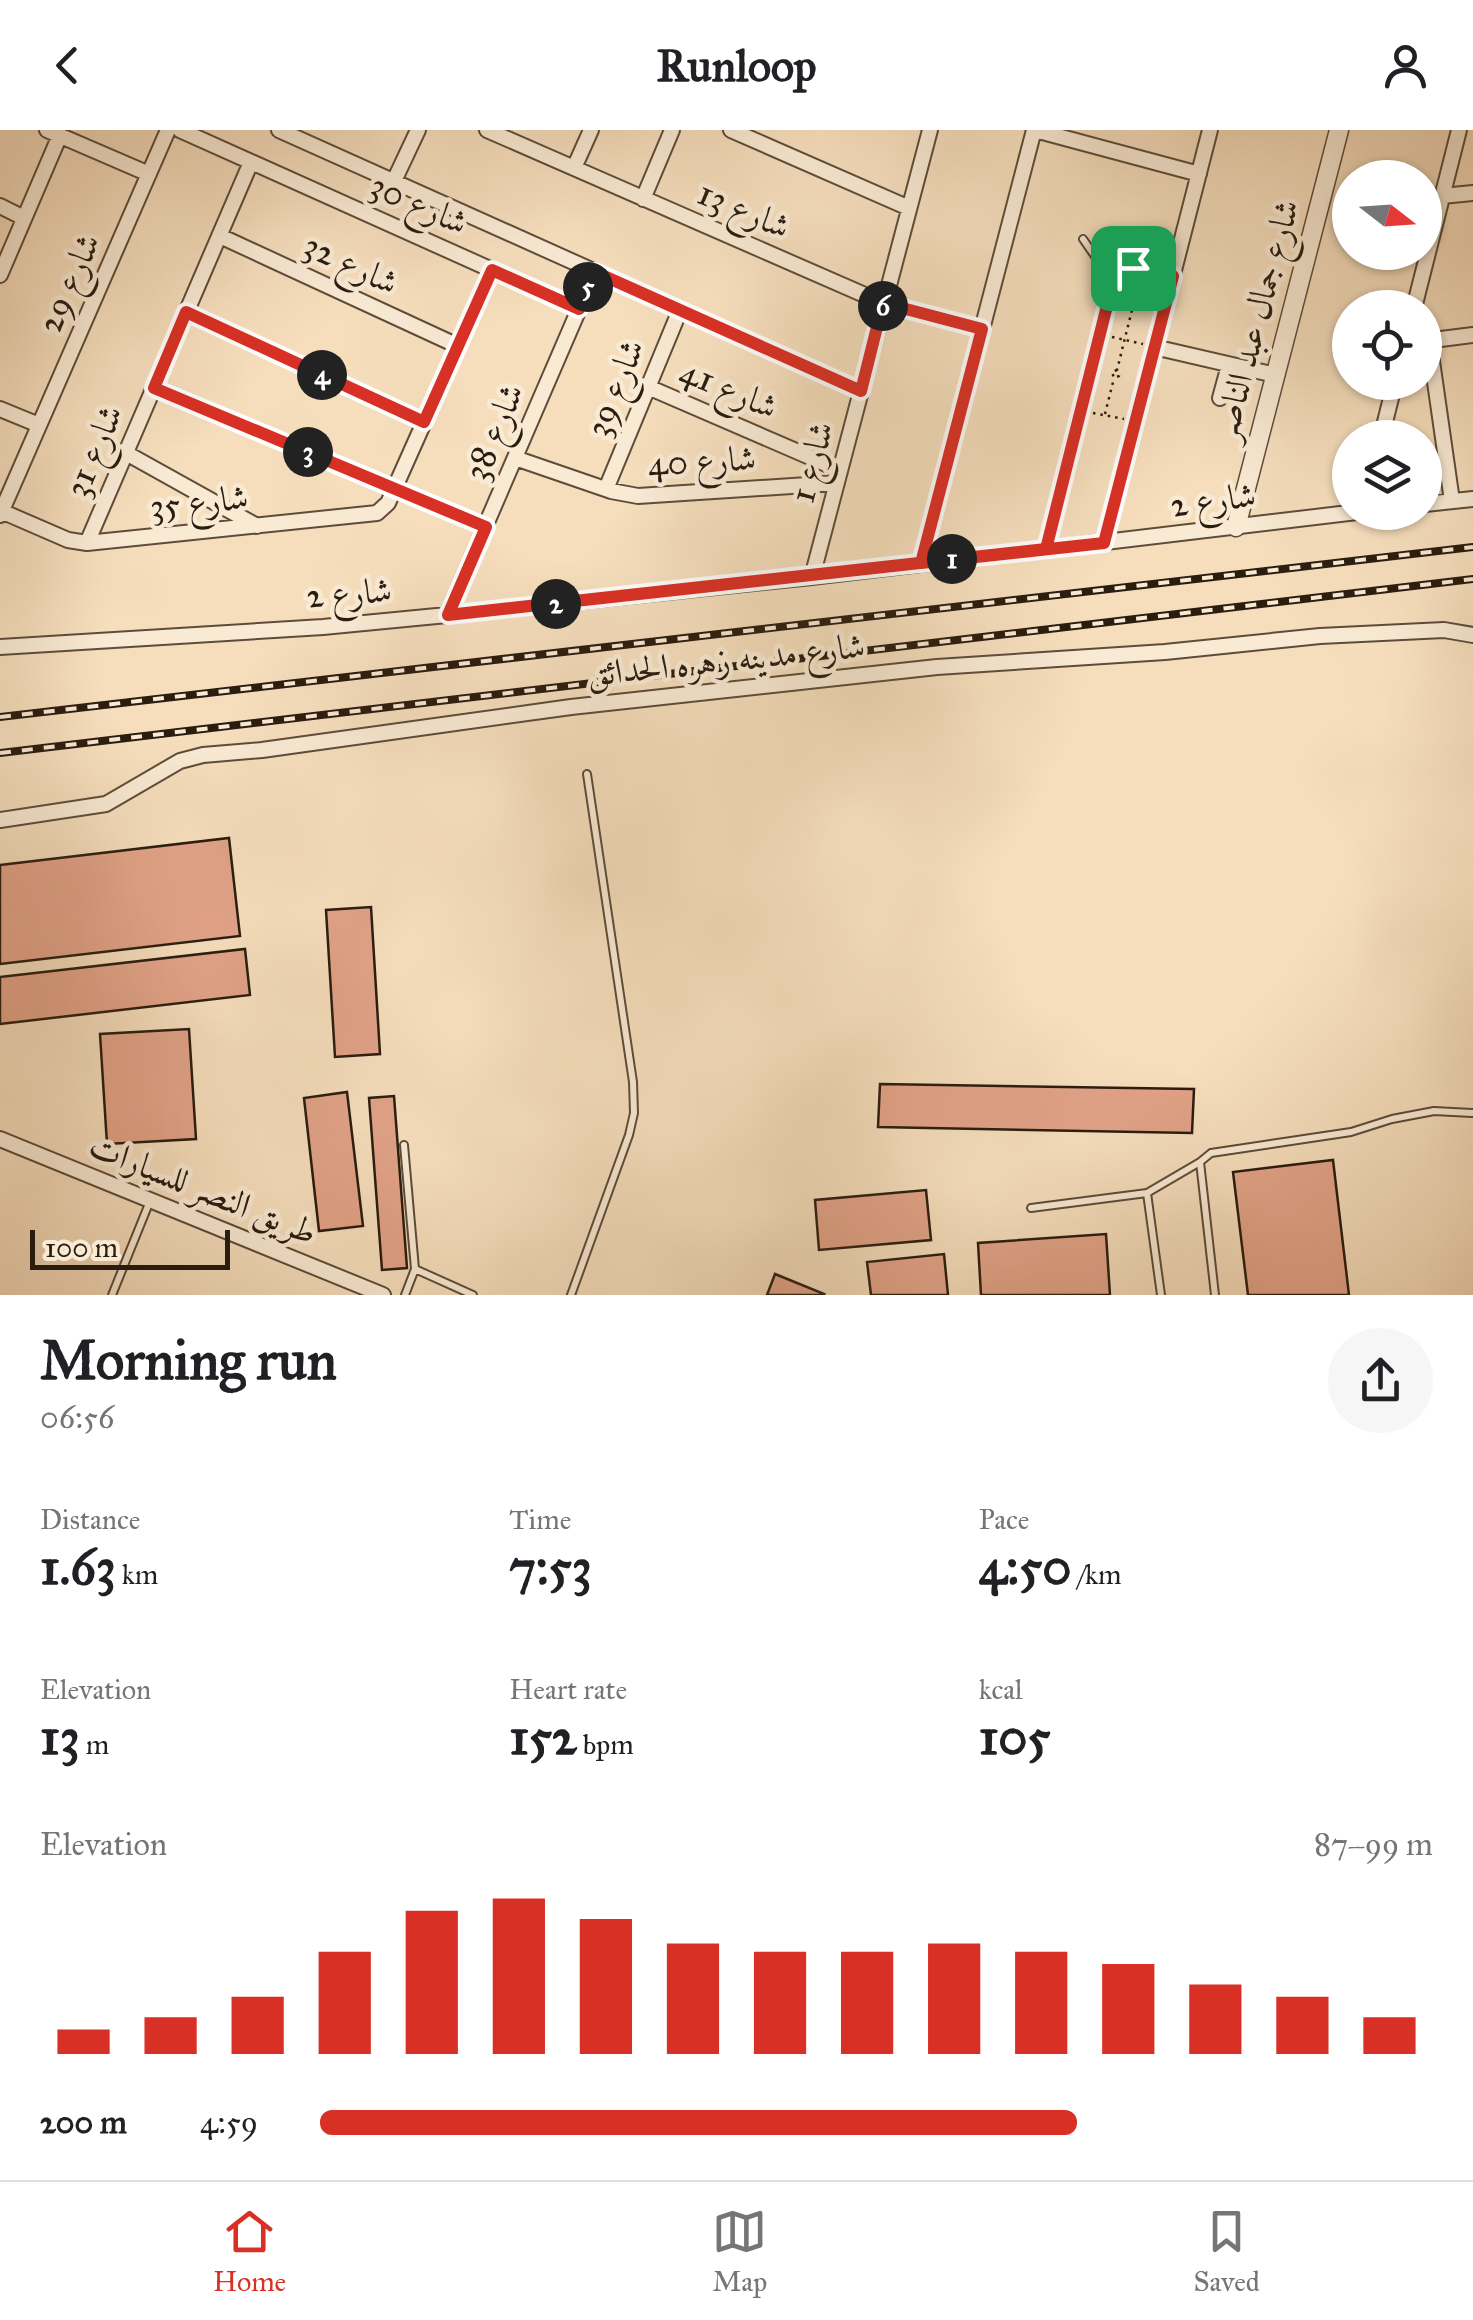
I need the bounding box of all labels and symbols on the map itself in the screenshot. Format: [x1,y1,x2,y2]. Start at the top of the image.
north arrow [1332,160,1442,270]
street label: شارع 30 [361,163,475,251]
street label: شارع 13 [689,171,797,255]
street label: شارع جمال عبد الناصر [1202,195,1316,451]
street label: شارع 32 [294,223,405,311]
pin [1091,226,1176,311]
street label: شارع 29 [28,227,116,342]
pin: 5 [563,262,613,312]
pin: 6 [858,281,908,331]
street label: شارع 39 [576,333,660,446]
street label: شارع 41 [671,349,784,435]
pin: 4 [297,350,347,400]
street label: شارع 38 [454,377,540,490]
street label: شارع 31 [55,398,139,506]
street label: شارع 1 [781,417,850,509]
pin: 3 [283,427,333,477]
street label: شارع 40 [647,437,758,492]
street label: شارع 2 [1168,473,1259,534]
street label: شارع 35 [148,475,251,535]
pin: 1 [927,534,977,584]
street label: شارع 2 [305,569,394,624]
pin: 2 [531,579,581,629]
street label: شارع مدينه زهره الحدائق [585,624,868,703]
street label: طريق النصر للسيارات [82,1124,323,1255]
scale bar [30,1225,230,1270]

